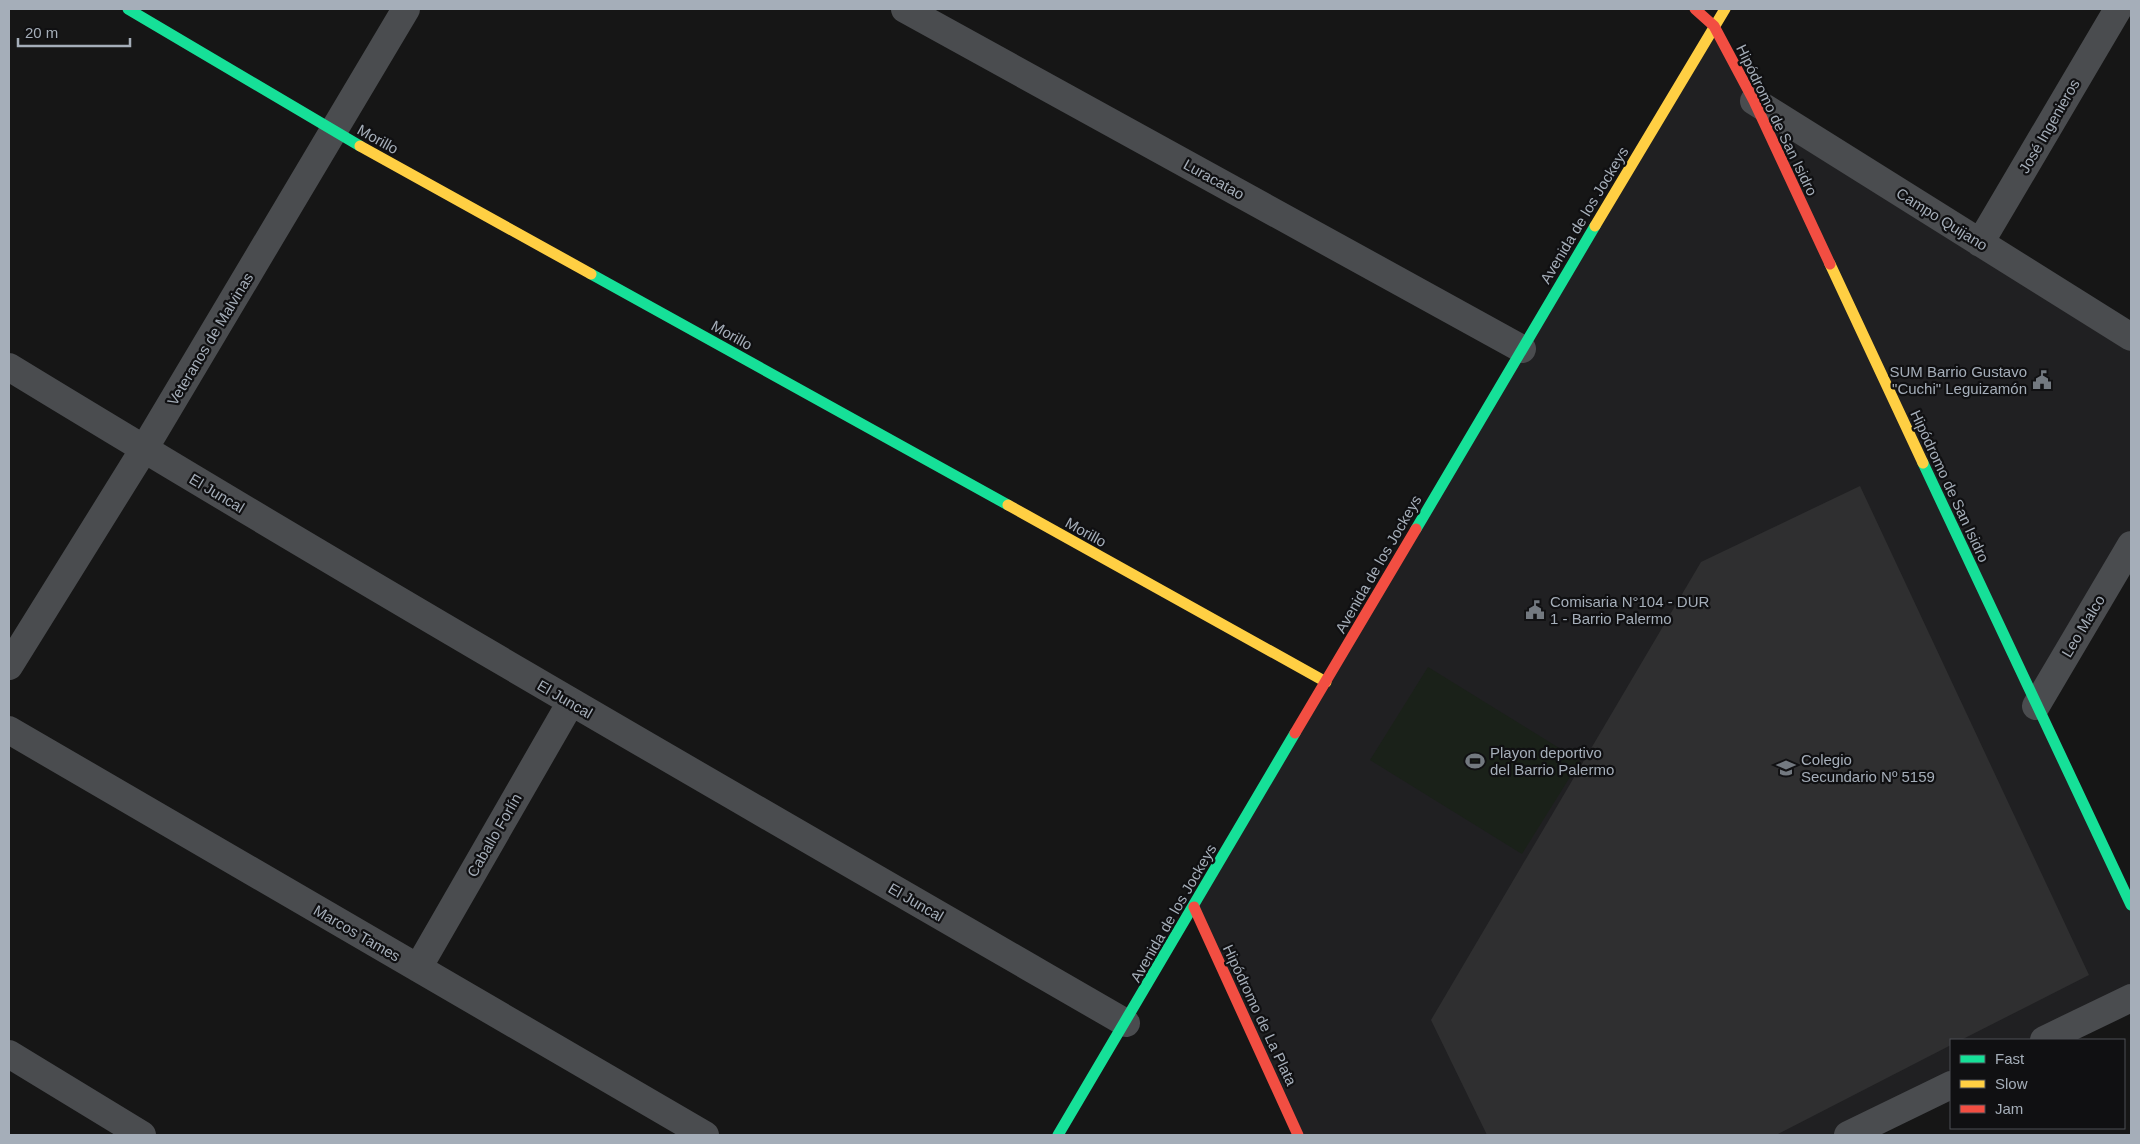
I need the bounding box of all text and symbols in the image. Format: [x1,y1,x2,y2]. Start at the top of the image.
scale bar [18,15,130,47]
text: 20 m [25,24,58,41]
street label: Hipódromo de San Isidro [1733,42,1821,198]
street label: José Ingenieros [2015,76,2083,176]
street label: Morillo [355,121,401,157]
street label: Avenida de los Jockeys [1536,144,1632,286]
street label: Luracatao [1181,155,1247,203]
street label: Campo Quijano [1893,184,1991,254]
street label: Veteranos de Malvinas [164,270,256,408]
street label: Morillo [709,317,755,353]
place label: SUM Barrio Gustavo "Cuchi" Leguizamón [1889,363,2027,397]
public building icon: SUM Barrio Gustavo "Cuchi" Leguizamón [2031,369,2053,391]
street label: Hipódromo de San Isidro [1907,407,1993,565]
street label: El Juncal [187,470,247,516]
street label: Avenida de los Jockeys [1332,492,1424,636]
street label: Morillo [1063,514,1109,550]
street label: Leo Malco [2058,592,2108,660]
place label: Comisaria N°104 - DUR 1 - Barrio Palermo [1550,593,1710,627]
public building icon: Comisaria N°104 - DUR 1 - Barrio Palermo [1524,599,1546,621]
street label: El Juncal [534,676,596,722]
place label: Playon deportivo del Barrio Palermo [1490,744,1614,778]
sports icon: Playon deportivo del Barrio Palermo [1464,750,1486,772]
place label: Colegio Secundario Nº 5159 [1801,751,1935,785]
school or university icon: Colegio Secundario Nº 5159 [1775,757,1797,779]
street label: Caballo Forlín [463,790,525,880]
street label: Avenida de los Jockeys [1127,841,1219,985]
street label: El Juncal [885,879,947,925]
street label: Marcos Tames [311,901,403,965]
street label: Hipódromo de La Plata [1220,942,1300,1089]
legend [1950,1039,2125,1129]
text: Fast [1995,1050,2025,1067]
text: Slow [1995,1075,2028,1092]
text: Jam [1995,1100,2023,1117]

